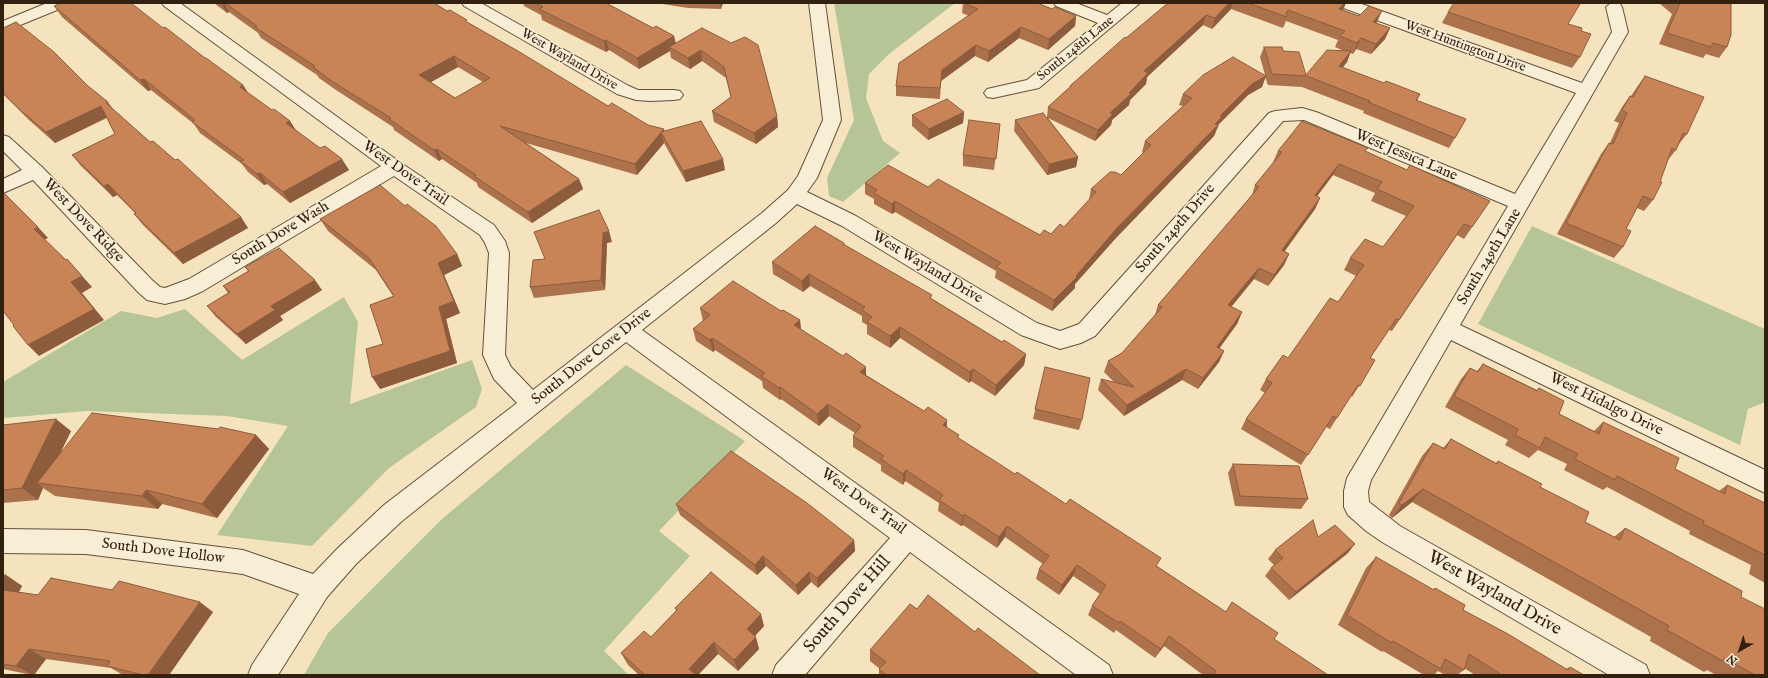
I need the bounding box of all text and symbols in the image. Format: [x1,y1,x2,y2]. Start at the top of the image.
street label: South 248th Lane [1035,13,1117,85]
street label: West Huntington Drive [1402,18,1528,76]
street label: West Wayland Drive [518,26,620,94]
street label: West Jessica Lane [1352,126,1460,186]
street label: West Dove Trail [359,138,451,210]
street label: West Dove Ridge [39,175,127,267]
street label: South 249th Drive [1132,181,1220,277]
street label: South Dove Wash [229,198,333,270]
street label: South 249th Lane [1454,206,1526,308]
street label: West Wayland Drive [868,228,986,308]
street label: South Dove Cove Drive [529,305,655,409]
street label: West Hidalgo Drive [1546,370,1666,440]
street label: West Dove Trail [817,465,909,539]
street label: South Dove Hollow [101,536,225,568]
street label: West Wayland Drive [1423,547,1565,641]
street label: South Dove Hill [800,552,896,658]
north arrow [1720,630,1760,670]
text: N [1724,651,1741,668]

